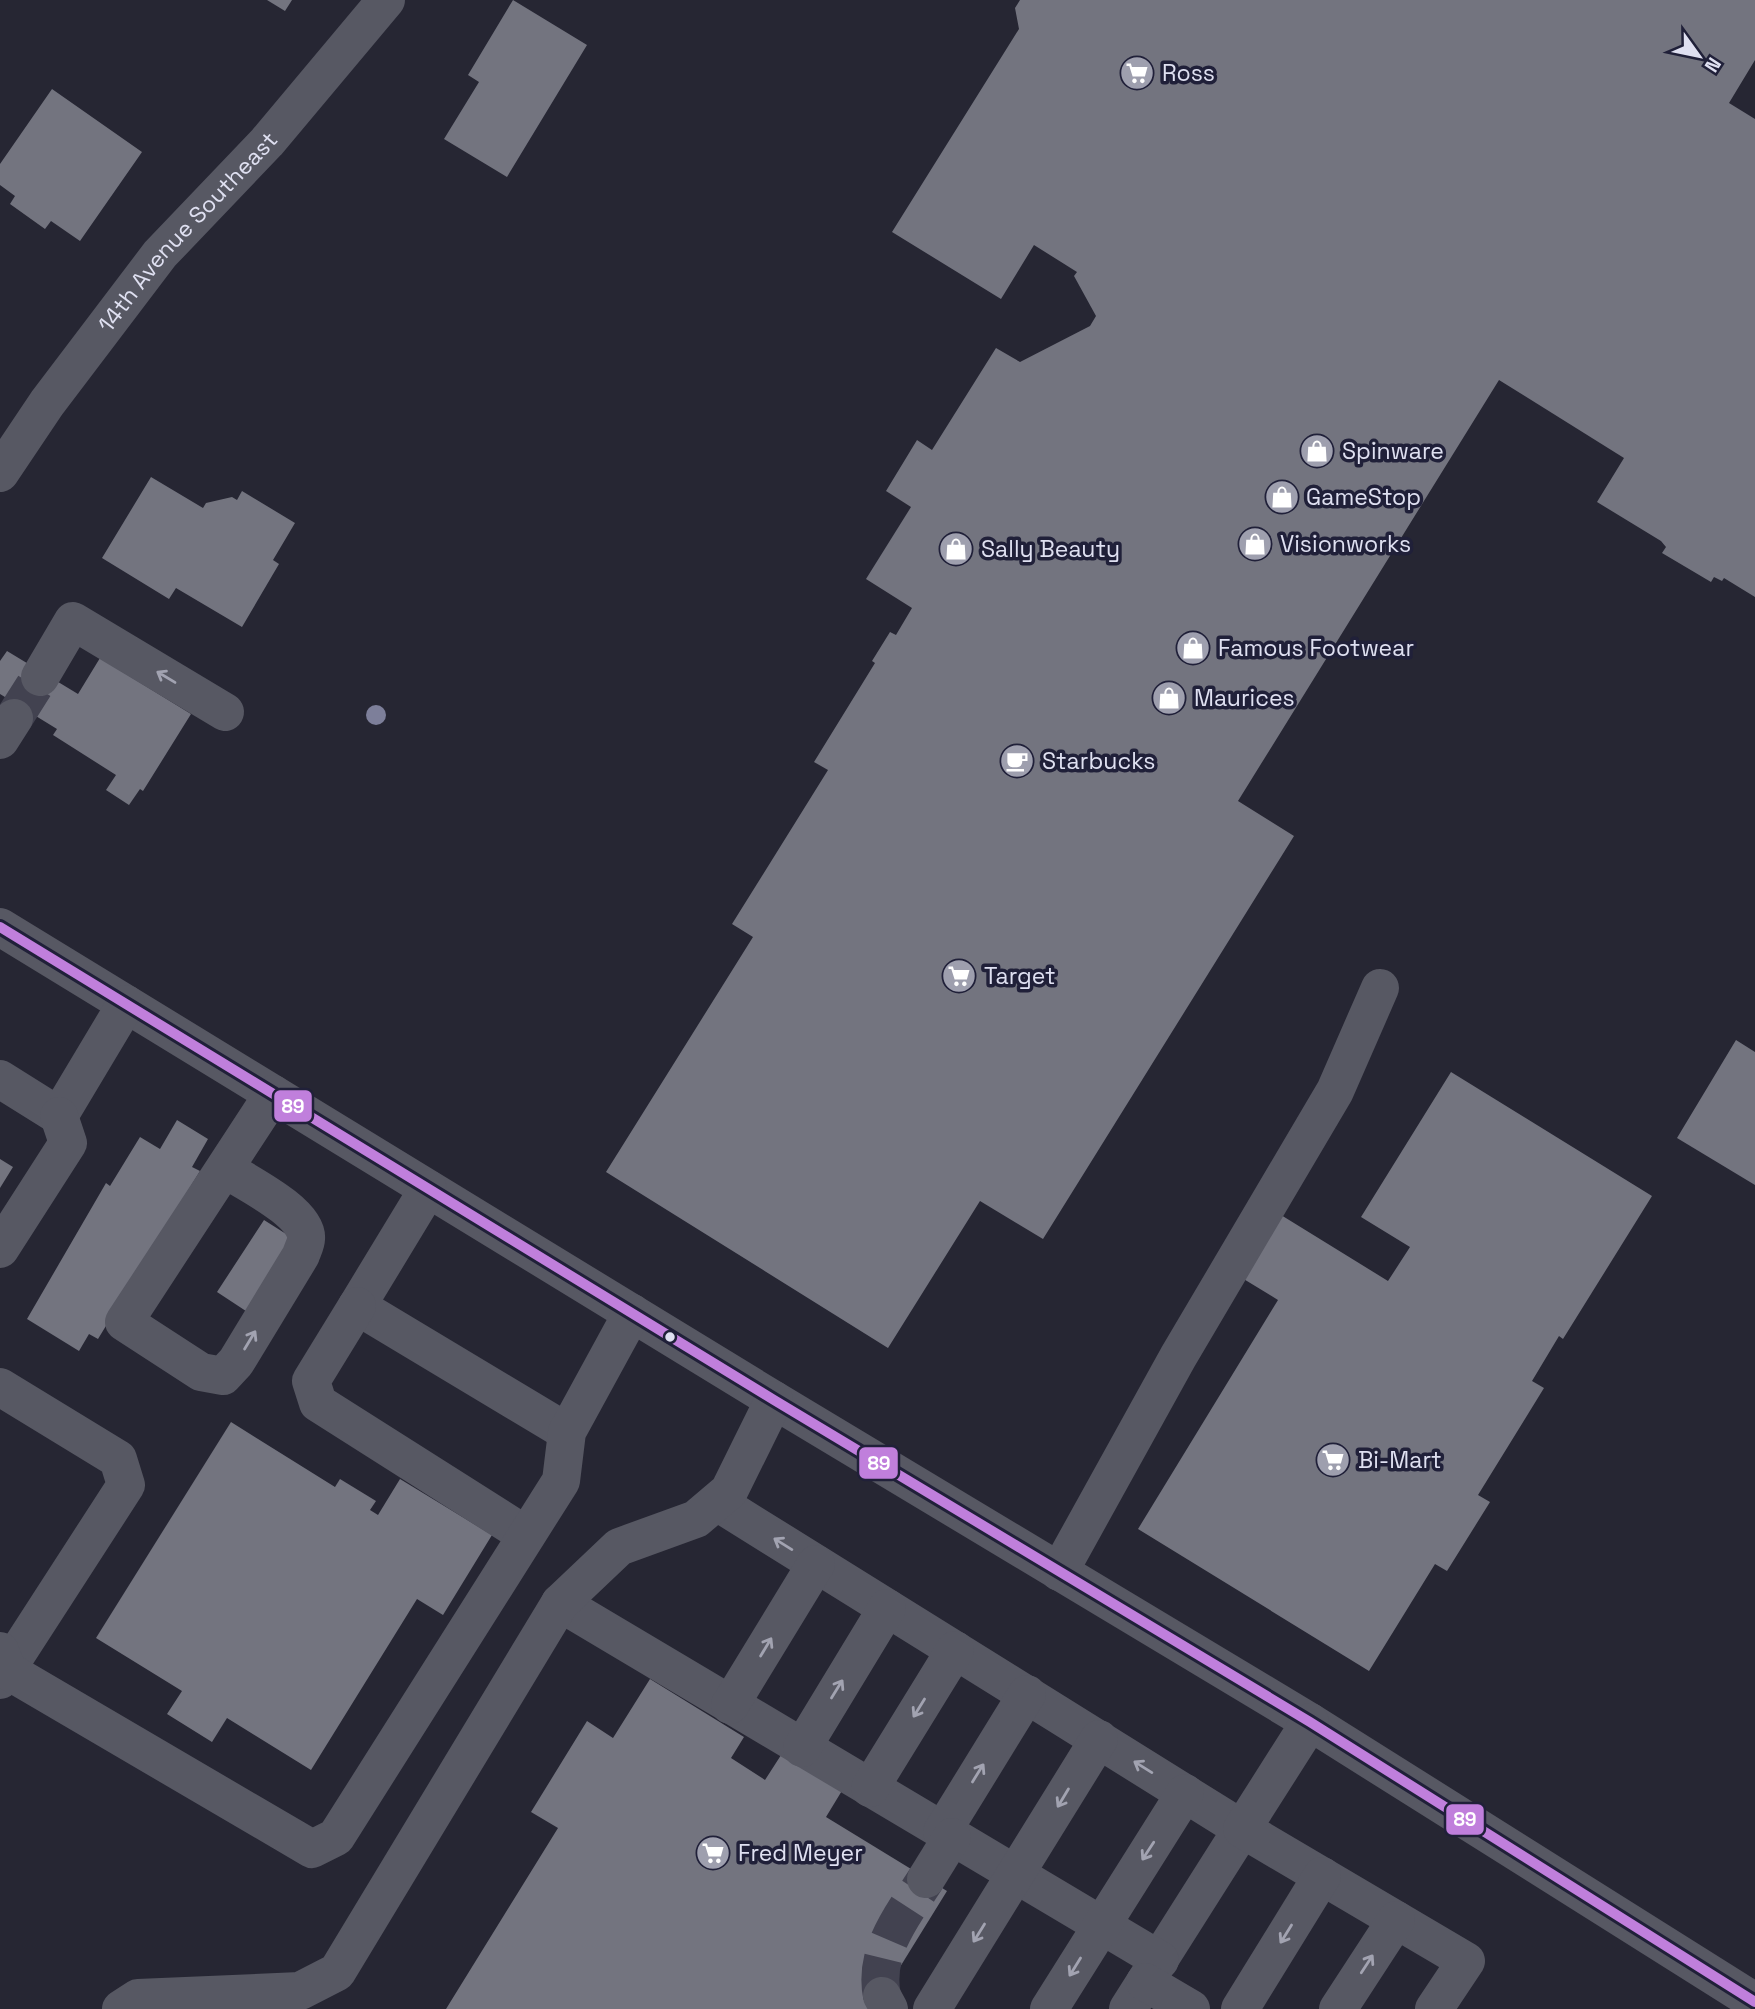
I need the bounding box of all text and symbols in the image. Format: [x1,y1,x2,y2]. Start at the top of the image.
north arrow [1664,21,1734,91]
text: N [1699,53,1727,77]
supermarket icon: Ross [1118,54,1156,92]
place label: Ross [1162,58,1215,88]
street label: 14th Avenue Southeast [91,126,284,338]
shop icon: Spinware [1298,432,1336,470]
place label: Spinware [1342,436,1444,466]
shop icon: GameStop [1263,478,1301,516]
place label: GameStop [1306,482,1421,512]
shop icon: Visionworks [1236,525,1274,563]
place label: Visionworks [1280,529,1411,559]
shop icon: Sally Beauty [937,530,975,568]
place label: Sally Beauty [981,534,1120,564]
shop icon: Famous Footwear [1174,629,1212,667]
place label: Famous Footwear [1218,633,1414,663]
one-way arrow [157,670,177,684]
shop icon: Maurices [1150,679,1188,717]
place label: Maurices [1194,683,1295,713]
cafe icon: Starbucks [998,742,1036,780]
place label: Starbucks [1042,746,1155,776]
supermarket icon: Target [940,957,978,995]
place label: Target [984,961,1056,991]
line badge: 89 [273,1089,313,1123]
text: 89 [281,1094,305,1119]
one-way arrow [243,1330,257,1350]
unlabelled marker [663,1330,677,1344]
supermarket icon: Bi-Mart [1314,1441,1352,1479]
place label: Bi-Mart [1358,1445,1442,1475]
line badge: 89 [858,1446,899,1480]
text: 89 [867,1451,891,1476]
one-way arrow [774,1536,793,1551]
one-way arrow [759,1638,773,1658]
one-way arrow [831,1680,845,1700]
one-way arrow [912,1698,926,1718]
one-way arrow [1133,1760,1153,1774]
one-way arrow [971,1764,985,1784]
one-way arrow [1055,1787,1069,1807]
line badge: 89 [1445,1803,1485,1836]
text: 89 [1453,1807,1477,1832]
supermarket icon: Fred Meyer [694,1834,732,1872]
place label: Fred Meyer [738,1838,863,1868]
one-way arrow [1141,1841,1155,1860]
one-way arrow [972,1923,986,1943]
one-way arrow [1279,1924,1294,1943]
one-way arrow [1360,1955,1374,1975]
one-way arrow [1067,1957,1082,1976]

